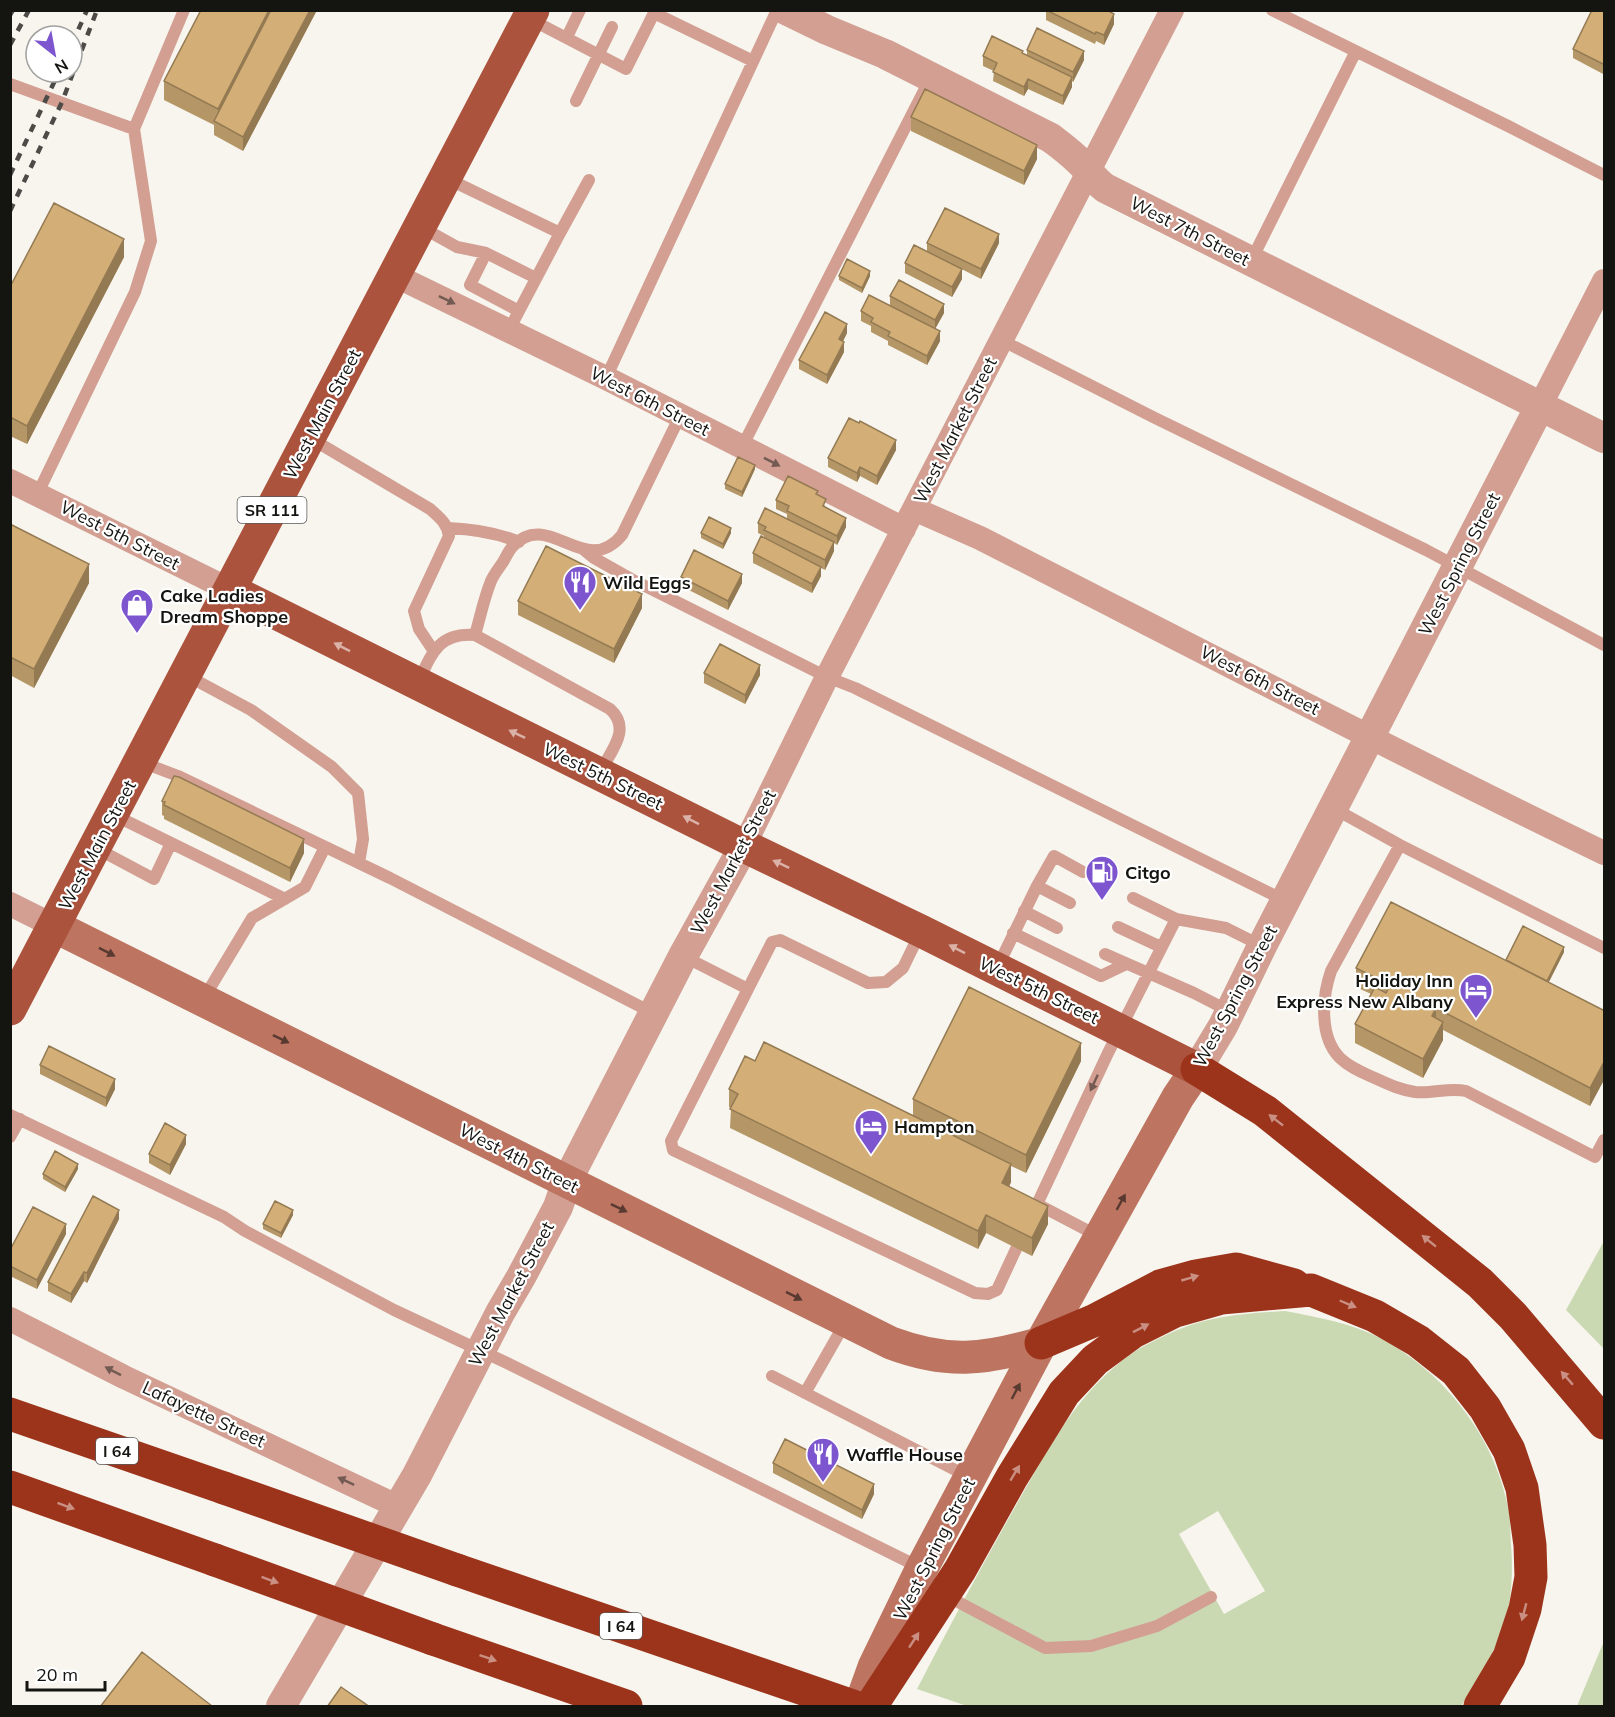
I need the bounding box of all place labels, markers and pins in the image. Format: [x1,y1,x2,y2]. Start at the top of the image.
restaurant icon: Wild Eggs [562,564,598,611]
place label: Wild Eggs [603,571,691,594]
place label: Cake Ladies Dream Shoppe [160,584,288,628]
shop icon: Cake Ladies Dream Shoppe [119,587,155,634]
fuel station icon: Citgo [1084,854,1120,901]
place label: Citgo [1125,861,1171,884]
place label: Holiday Inn Express New Albany [1276,969,1453,1013]
hotel icon: Holiday Inn Express New Albany [1458,972,1494,1019]
hotel icon: Hampton [853,1108,889,1155]
place label: Hampton [894,1115,975,1138]
restaurant icon: Waffle House [805,1436,841,1483]
place label: Waffle House [846,1443,963,1466]

